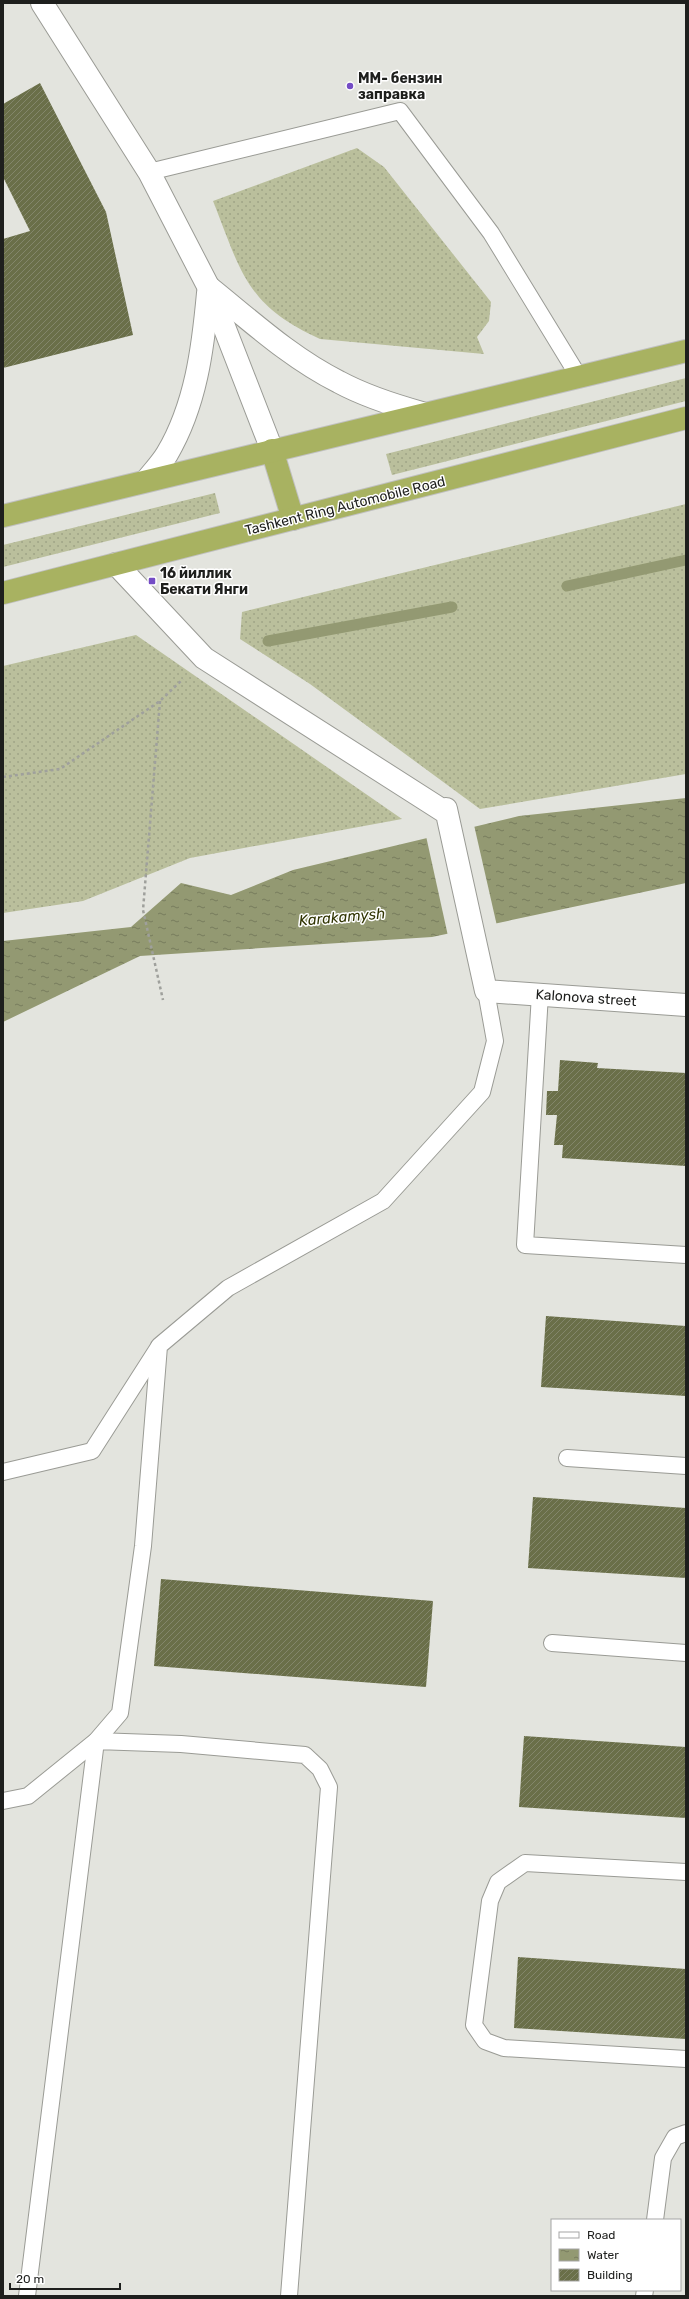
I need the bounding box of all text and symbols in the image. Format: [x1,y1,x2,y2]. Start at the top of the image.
place label: ММ- бензин заправка [358,70,442,103]
marker: ММ- бензин заправка [345,81,355,91]
street label: Tashkent Ring Automobile Road [243,473,447,539]
place label: 16 йиллик Бекати Янги [160,565,248,598]
marker: 16 йиллик Бекати Янги [147,576,157,586]
water label: Karakamysh [298,904,386,930]
street label: Kalonova street [535,986,638,1010]
legend [551,2219,681,2291]
text: Road [587,2228,615,2242]
text: Water [587,2248,619,2262]
scale bar [10,2265,120,2291]
text: Building [587,2268,633,2282]
text: 20 m [16,2272,44,2286]

